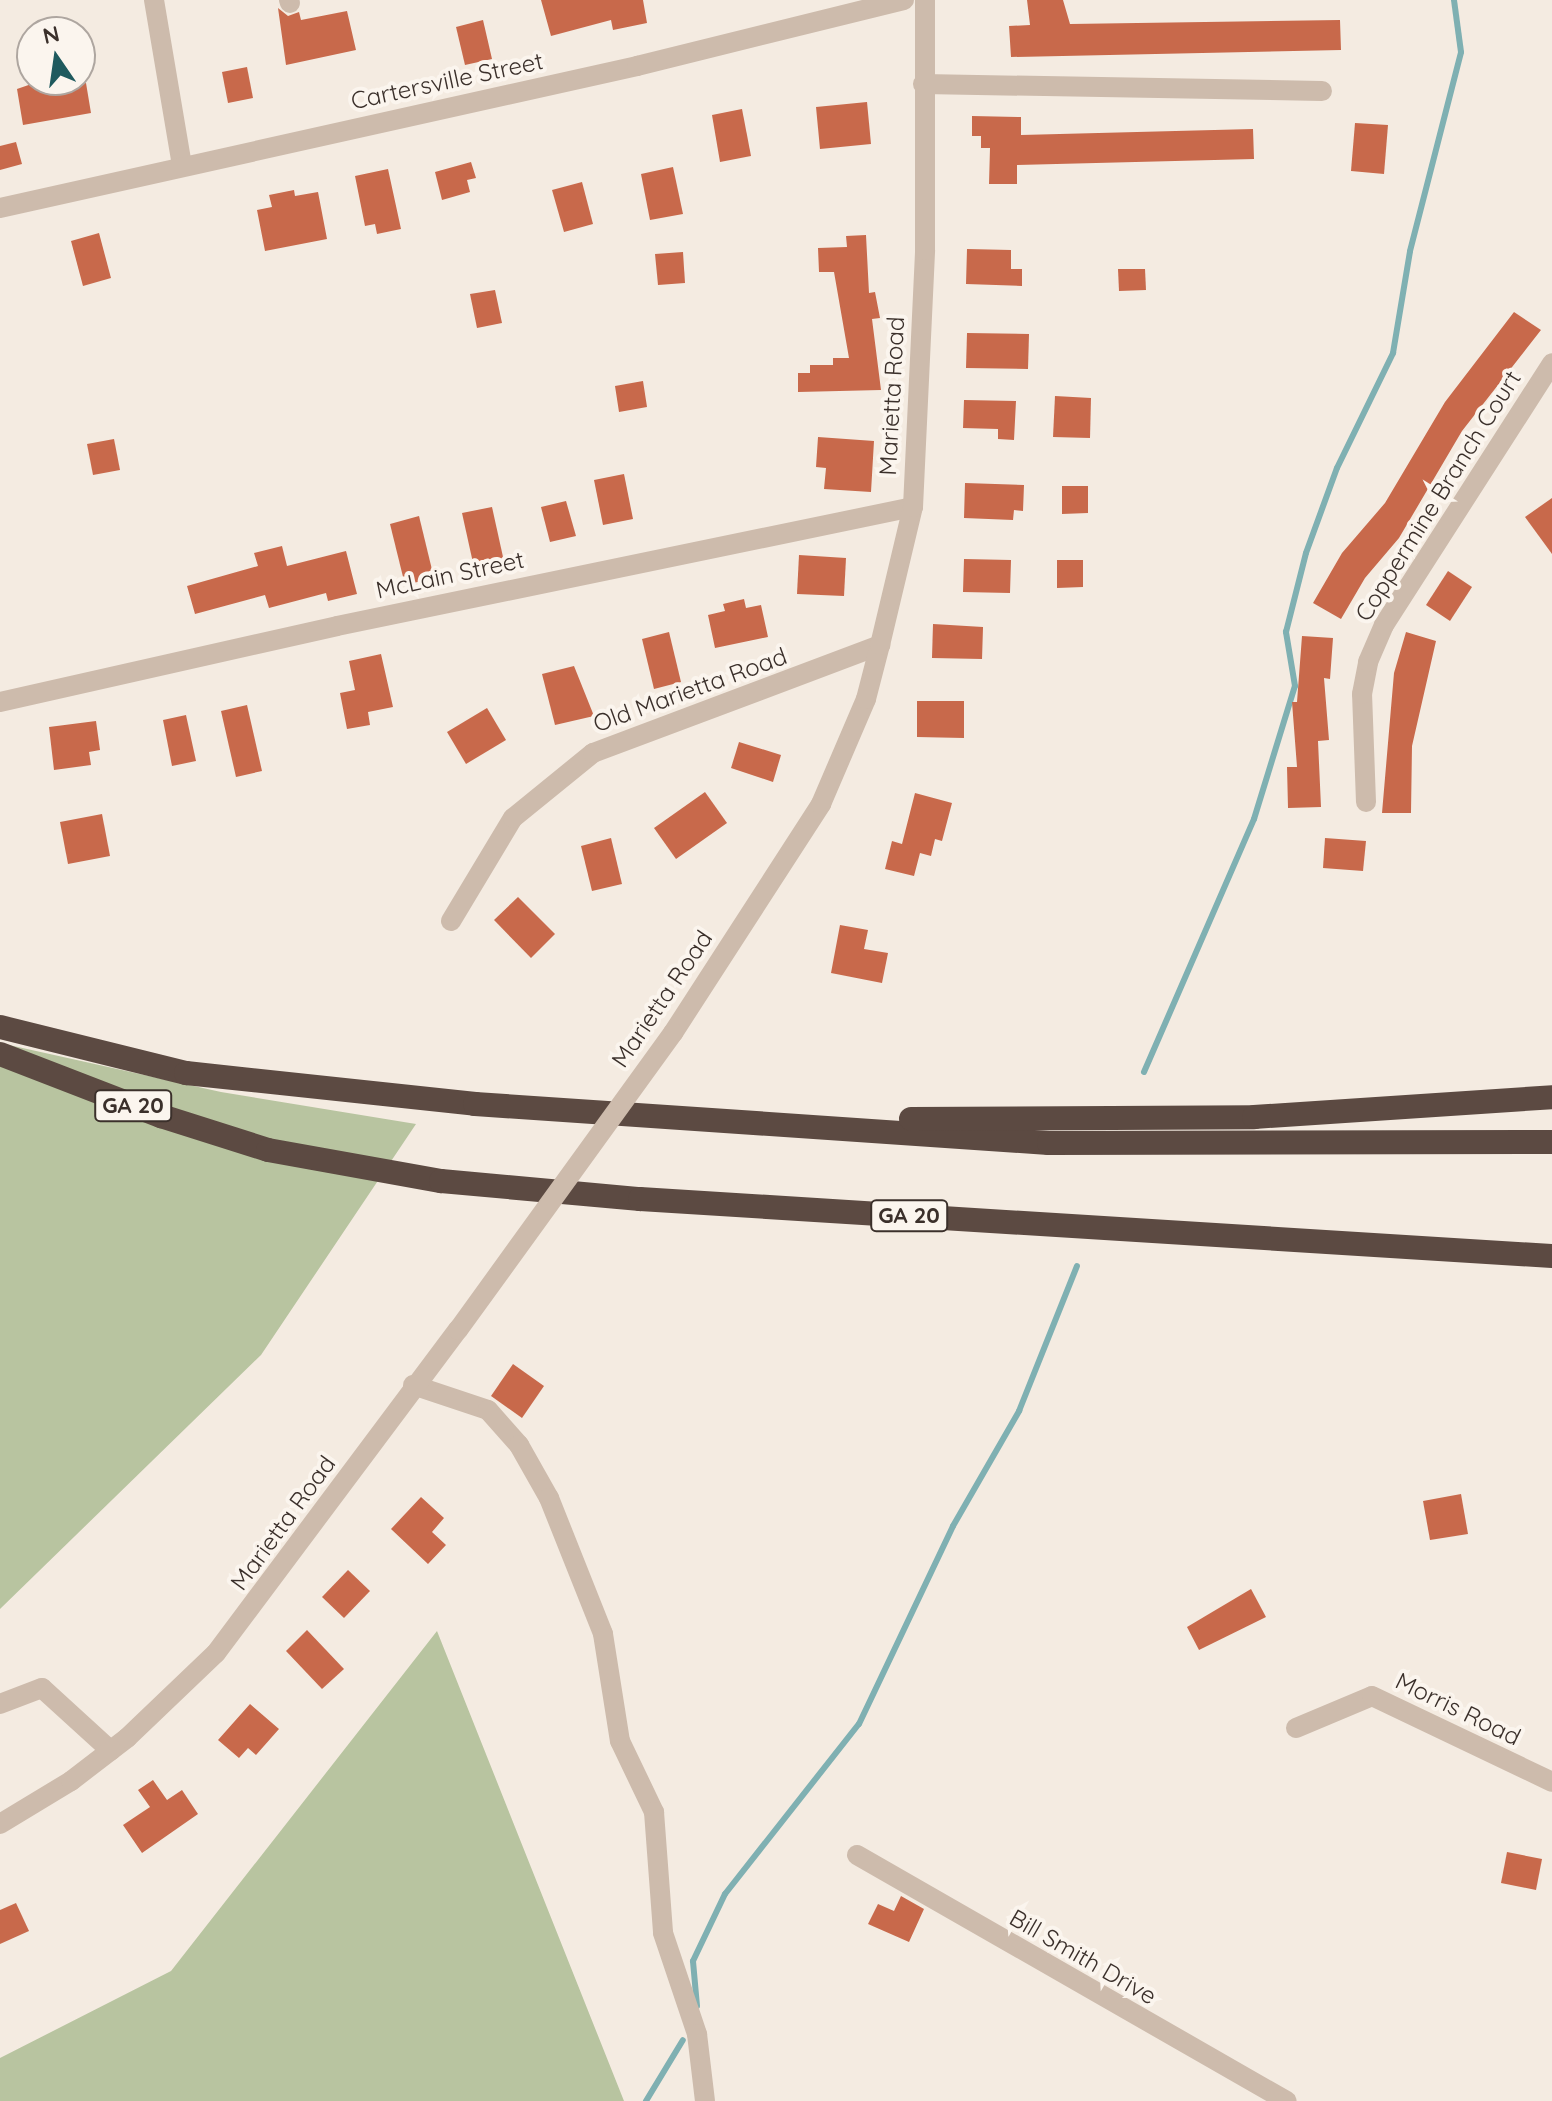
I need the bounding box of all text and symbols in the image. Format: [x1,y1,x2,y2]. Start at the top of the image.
north arrow [16,16,96,96]
text: N [40,19,62,50]
street label: Cartersville Street [348,47,546,115]
street label: Marietta Road [873,316,911,476]
street label: Coppermine Branch Court [1349,365,1527,627]
street label: McLain Street [373,545,527,605]
street label: Old Marietta Road [589,642,791,738]
street label: Marietta Road [606,925,718,1073]
road number: GA 20 [93,1088,173,1124]
road number: GA 20 [869,1198,949,1234]
street label: Marietta Road [225,1450,341,1596]
street label: Morris Road [1391,1666,1525,1752]
street label: Bill Smith Drive [1004,1903,1162,2011]

